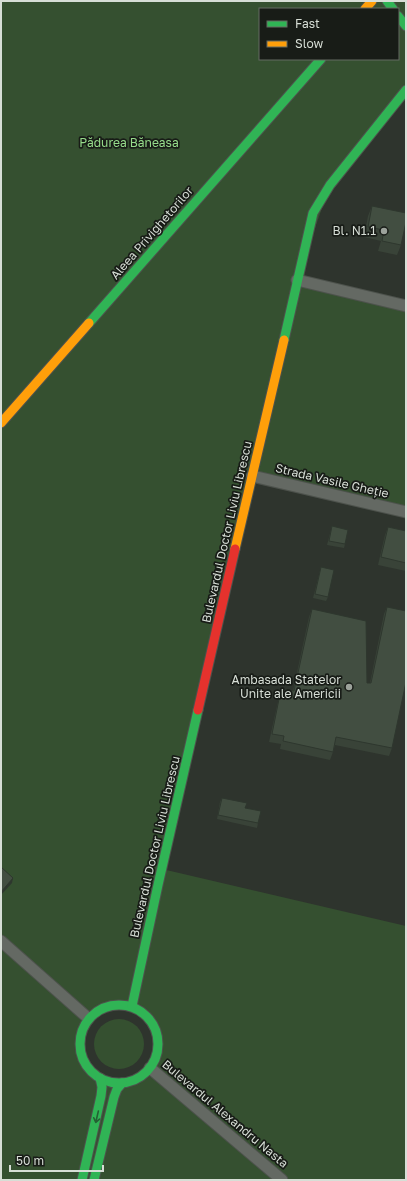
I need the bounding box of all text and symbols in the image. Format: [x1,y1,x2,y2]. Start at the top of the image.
legend [259,8,399,60]
text: Fast [295,16,320,31]
text: Slow [295,36,323,51]
park label: Pădurea Băneasa [79,135,179,150]
street label: Aleea Privighetorilor [107,183,196,282]
place label: Bl. N1.1 [333,223,376,238]
marker: Bl. N1.1 [379,226,389,236]
street label: Bulevardul Doctor Liviu Librescu [198,440,255,624]
street label: Strada Vasile Gheție [274,460,390,501]
place label: Ambasada Statelor Unite ale Americii [232,672,341,701]
marker: Ambasada Statelor Unite ale Americii [344,682,354,692]
street label: Bulevardul Doctor Liviu Librescu [126,755,183,939]
street label: Bulevardul Alexandru Nasta [159,1056,291,1171]
one-way arrow [93,1110,100,1123]
scale bar [10,1147,103,1173]
text: 50 m [16,1153,44,1168]

